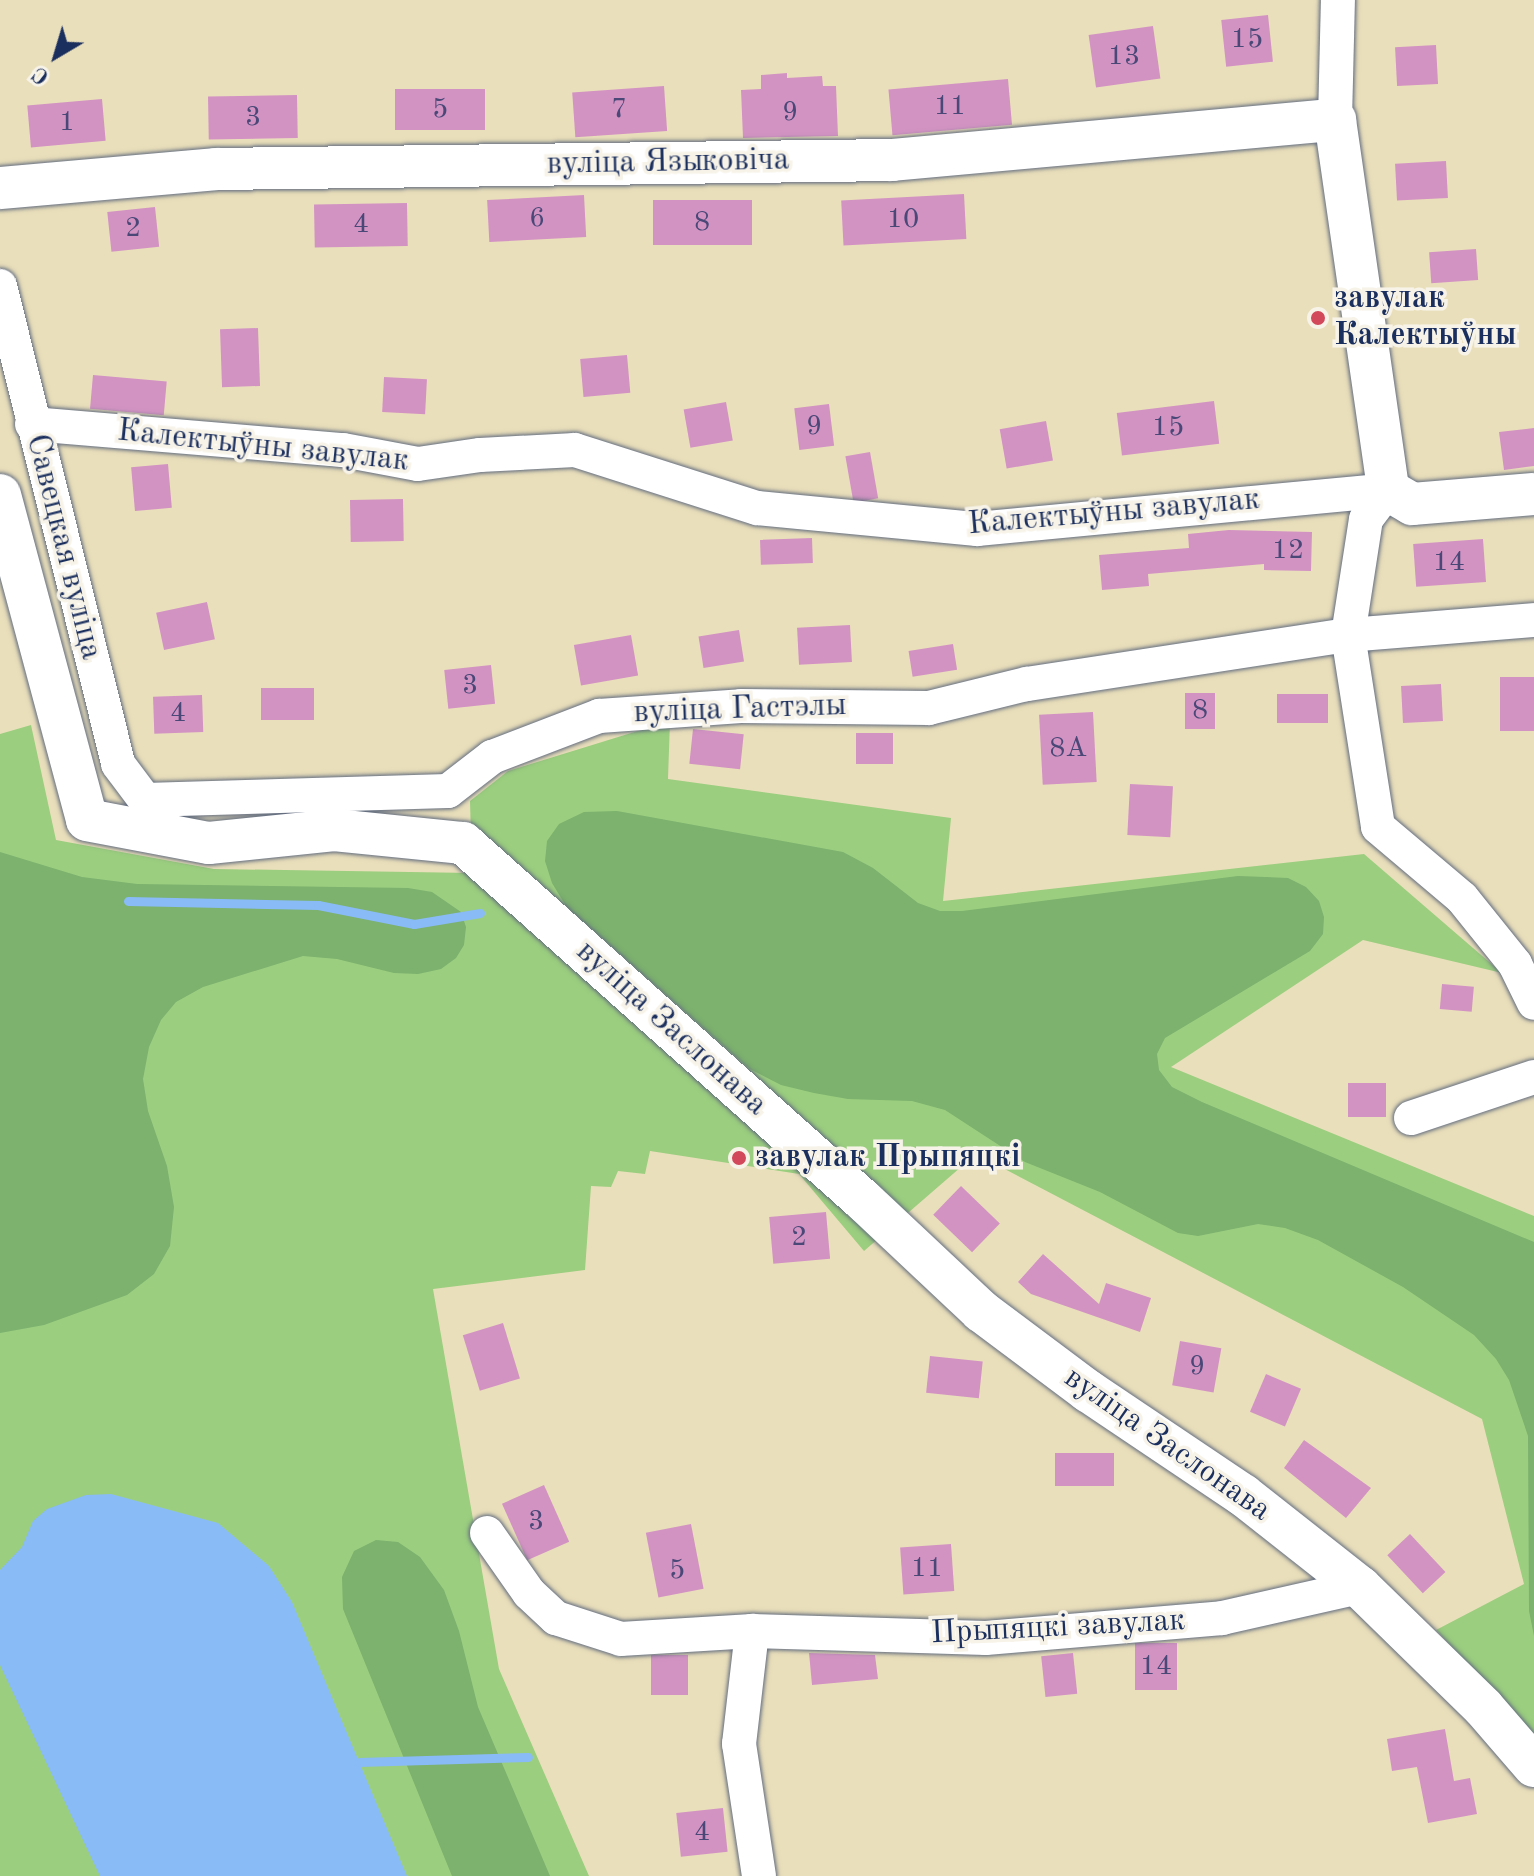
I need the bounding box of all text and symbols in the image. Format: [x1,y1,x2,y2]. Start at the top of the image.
north arrow [16,16,96,96]
house number: 15 [1231,23,1263,57]
house number: 13 [1108,40,1140,74]
text: С [29,62,54,88]
house number: 11 [934,90,966,124]
house number: 5 [432,93,448,127]
house number: 7 [611,93,627,127]
house number: 9 [782,96,798,130]
house number: 3 [245,101,261,135]
house number: 1 [59,106,75,140]
street label: вуліца Языковіча [546,142,790,184]
house number: 6 [529,202,545,236]
house number: 10 [887,203,919,237]
house number: 8 [694,206,710,240]
house number: 4 [353,208,369,242]
house number: 2 [125,212,141,246]
place label: завулак Калектыўны [1334,281,1517,356]
marker: завулак Калектыўны [1309,309,1327,327]
house number: 9 [806,410,822,444]
house number: 15 [1152,411,1184,445]
street label: Калектыўны завулак [115,413,411,481]
street label: Савецкая вуліца [16,430,110,664]
street label: Калектыўны завулак [966,481,1262,545]
house number: 12 [1272,534,1304,568]
house number: 14 [1433,546,1465,580]
house number: 3 [462,669,478,703]
street label: вуліца Гастэлы [633,687,847,733]
house number: 8 [1192,694,1208,728]
house number: 4 [170,697,186,731]
house number: 8А [1049,732,1087,766]
street label: вуліца Заслонава [568,933,774,1125]
place label: завулак Прыпяцкі [755,1139,1020,1177]
marker: завулак Прыпяцкі [730,1149,748,1167]
house number: 2 [791,1221,807,1255]
house number: 9 [1189,1350,1205,1384]
street label: вуліца Заслонава [1056,1359,1278,1531]
house number: 3 [528,1505,544,1539]
house number: 11 [911,1552,943,1586]
house number: 5 [669,1554,685,1588]
street label: Прыпяцкі завулак [930,1602,1186,1654]
house number: 14 [1140,1650,1172,1684]
house number: 4 [694,1816,710,1850]

